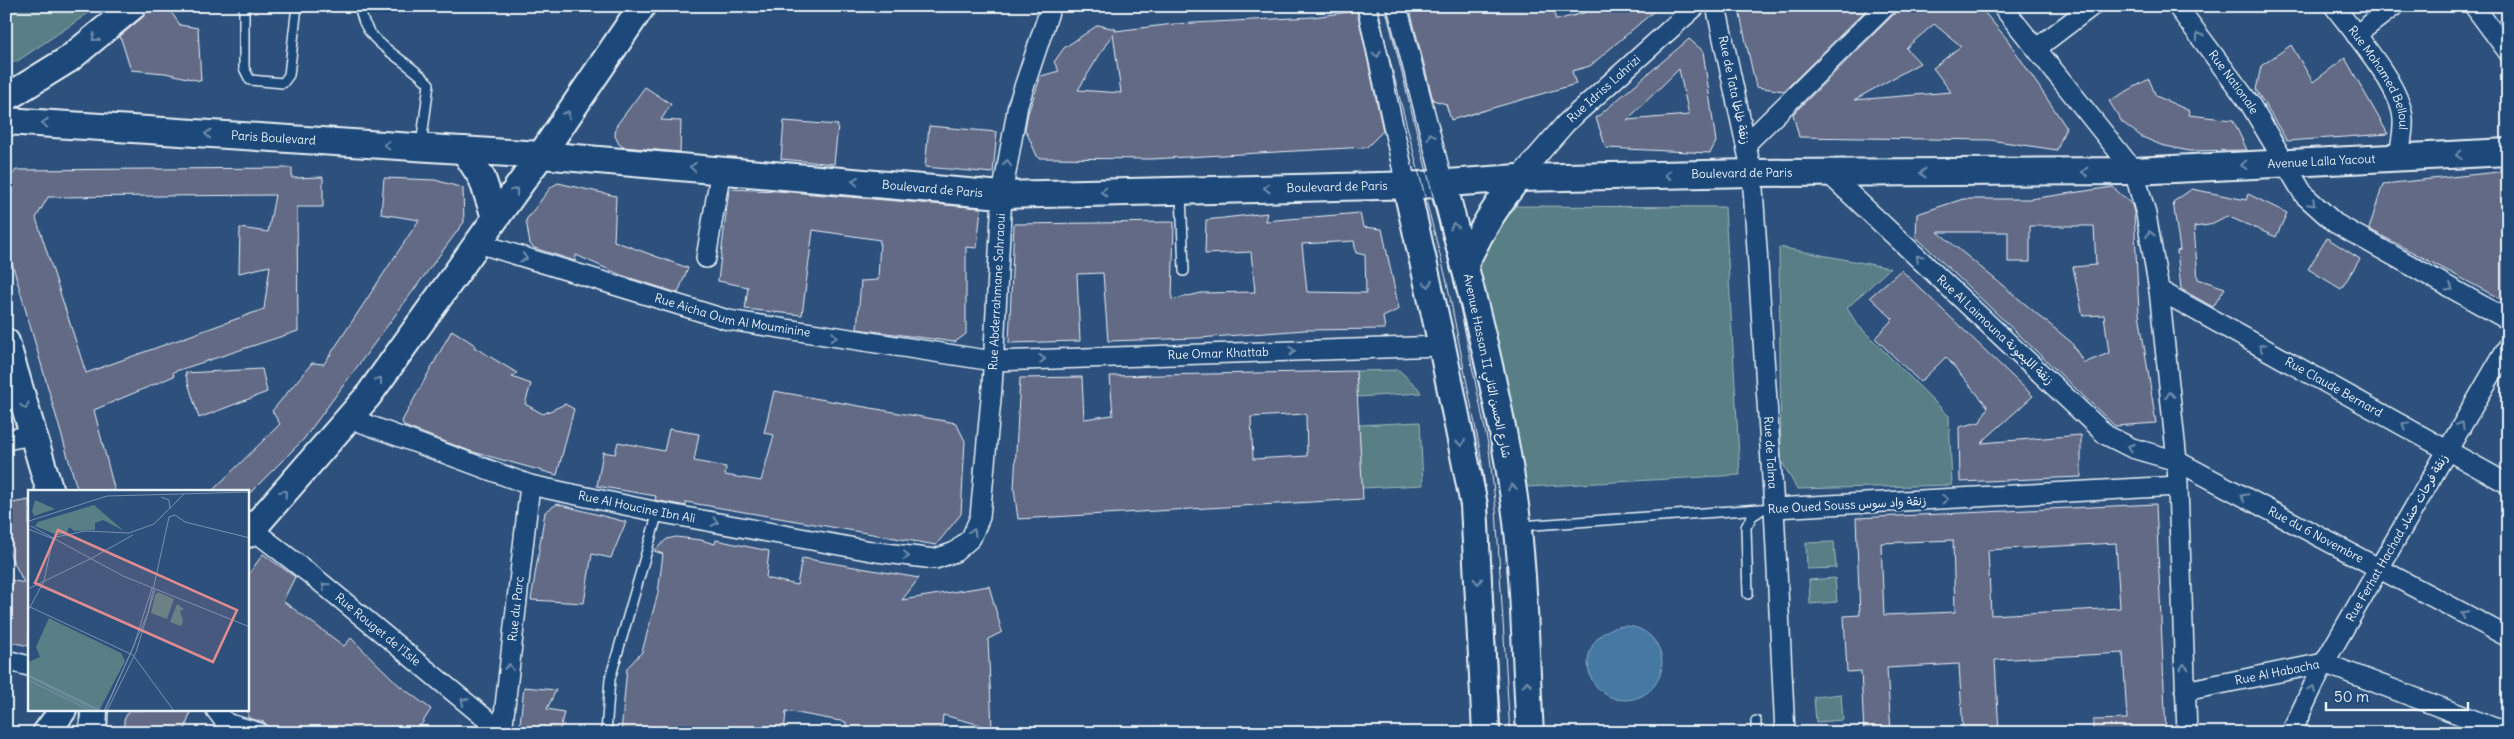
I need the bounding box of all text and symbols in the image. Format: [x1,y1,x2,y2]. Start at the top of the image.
street label: Rue Mohamed Belloul [2345,23,2411,130]
one-way arrow [92,32,101,41]
one-way arrow [2196,32,2205,42]
street label: Rue de Tata زنقة طاطا [1716,34,1753,146]
street label: Rue Nationale [2206,47,2262,117]
one-way arrow [1371,49,1382,58]
street label: Rue Idriss Lahrizi [1564,52,1643,125]
one-way arrow [561,111,571,120]
one-way arrow [41,118,49,129]
street label: Paris Boulevard [231,127,316,148]
one-way arrow [203,129,211,140]
one-way arrow [1426,132,1437,141]
one-way arrow [383,139,391,150]
one-way arrow [2455,149,2463,160]
street label: Avenue Lalla Yacout [2267,151,2376,171]
one-way arrow [1001,158,1012,166]
one-way arrow [2240,160,2248,171]
one-way arrow [689,162,697,173]
street label: Boulevard de Paris [1691,165,1792,181]
one-way arrow [2081,167,2088,177]
one-way arrow [1918,168,1926,178]
one-way arrow [1664,170,1672,180]
one-way arrow [850,176,858,187]
street label: Boulevard de Paris [881,177,984,200]
street label: Boulevard de Paris [1286,178,1388,195]
one-way arrow [1262,183,1270,193]
one-way arrow [509,187,518,197]
one-way arrow [1100,187,1108,197]
one-way arrow [2306,198,2315,207]
street label: Rue Abderrahmane Sahraoui [985,213,1008,371]
one-way arrow [1450,223,1460,231]
one-way arrow [2146,230,2156,238]
one-way arrow [520,252,528,262]
one-way arrow [1915,255,1924,264]
street label: Avenue Hassan II شارع الحسن الثاني [1457,272,1514,460]
street label: Rue Al Laimouna زنقة الليمونة [1933,272,2057,388]
one-way arrow [1422,279,1433,288]
one-way arrow [2445,282,2454,292]
street label: Rue Aicha Oum Al Mouminine [653,290,812,340]
one-way arrow [830,331,838,342]
one-way arrow [2259,343,2268,353]
street label: Rue Omar Khattab [1167,344,1269,362]
one-way arrow [1288,346,1296,356]
one-way arrow [1038,354,1046,364]
street label: Rue Claude Bernard [2283,354,2386,420]
one-way arrow [373,376,382,386]
one-way arrow [2165,391,2176,399]
one-way arrow [19,401,30,410]
street label: Rue de Talma [1761,416,1781,489]
one-way arrow [2401,422,2410,432]
one-way arrow [2455,422,2465,431]
one-way arrow [1456,438,1466,447]
one-way arrow [2127,443,2135,453]
street label: Rue Ferhat Hachad زنقة فرحات حشاد [2342,451,2451,624]
one-way arrow [1507,483,1518,491]
street label: Rue Al Houcine Ibn Ali [577,487,697,526]
one-way arrow [278,489,287,498]
inset map [28,490,249,712]
street label: Rue Oued Souss زنقة واد سوس [1767,493,1927,517]
one-way arrow [1941,493,1949,504]
one-way arrow [2240,493,2249,503]
street label: Rue du 6 Novembre [2266,503,2366,566]
one-way arrow [711,517,719,527]
one-way arrow [967,529,977,538]
one-way arrow [902,550,910,561]
street label: Rue du Parc [504,575,527,642]
one-way arrow [1473,578,1484,586]
one-way arrow [322,584,331,592]
street label: Rue Rouget de l'Isle [332,589,424,669]
one-way arrow [2461,610,2470,620]
street label: Rue Al Habacha [2233,656,2321,688]
one-way arrow [2179,662,2190,670]
one-way arrow [503,663,514,671]
scale bar [2326,679,2469,711]
one-way arrow [1521,680,1532,688]
one-way arrow [2306,685,2316,694]
text: 50 m [2334,687,2369,706]
one-way arrow [461,698,470,707]

